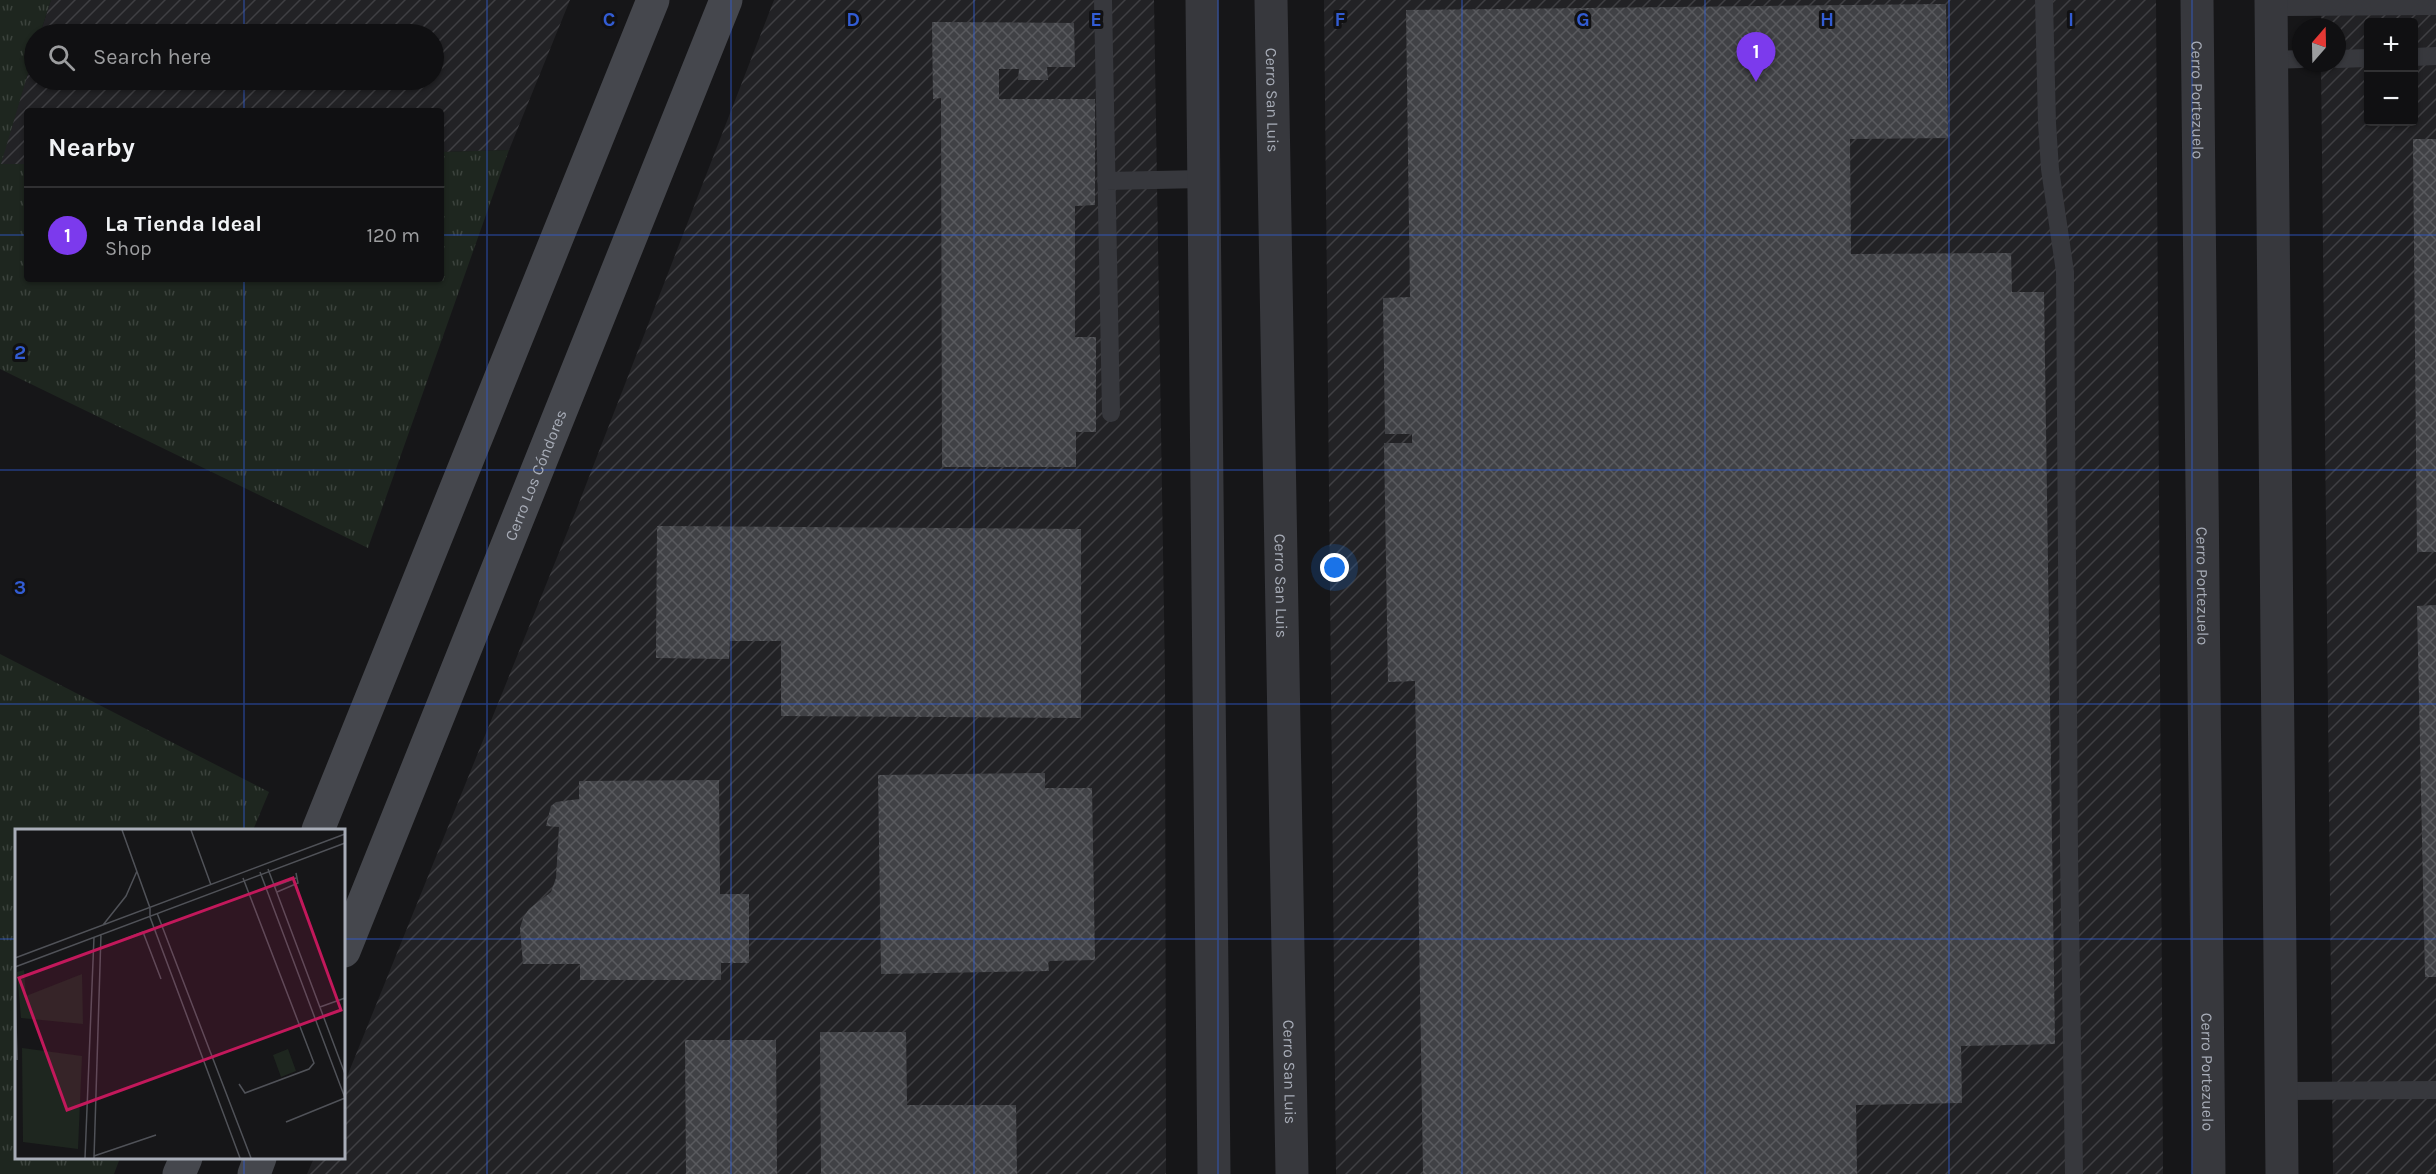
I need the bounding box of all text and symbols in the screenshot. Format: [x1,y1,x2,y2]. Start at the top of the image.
text: C [603,8,615,31]
text: D [846,8,860,31]
text: E [1090,8,1102,31]
text: F [1335,8,1346,31]
text: G [1576,8,1590,31]
text: H [1820,8,1834,31]
text: I [2068,8,2074,31]
north arrow [2292,18,2346,72]
map controls [2364,18,2418,126]
button: + [2364,18,2418,72]
search box [24,24,444,90]
pin: 1 [1736,32,1776,82]
icon: search [45,41,78,74]
street label: Cerro Portezuelo [2188,41,2208,159]
text: Search here [93,44,211,70]
street label: Cerro San Luis [1262,48,1283,152]
button: − [2364,72,2418,126]
text: Nearby [48,132,135,163]
text: La Tienda Ideal [105,211,262,237]
text: 1 [64,224,71,247]
text: 120 m [366,224,420,247]
text: Shop [105,237,152,260]
text: 2 [14,341,26,364]
street label: Cerro Los Cóndores [500,407,570,543]
street label: Cerro Portezuelo [2193,527,2213,645]
street label: Cerro San Luis [1271,533,1292,638]
your location [1320,553,1349,582]
text: 3 [14,576,26,599]
inset map [15,829,345,1159]
street label: Cerro Portezuelo [2198,1013,2218,1131]
street label: Cerro San Luis [1280,1019,1301,1124]

